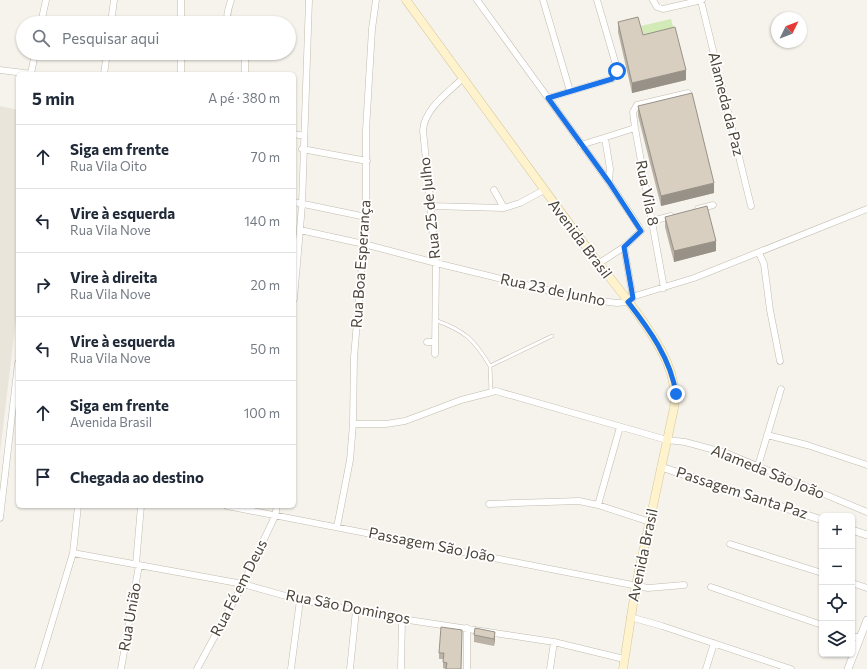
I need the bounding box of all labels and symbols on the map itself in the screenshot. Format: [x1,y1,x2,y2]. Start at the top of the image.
north arrow [771,12,807,48]
street label: Alameda da Paz [705,50,749,158]
route start [608,62,626,80]
street label: Rua 25 de Julho [415,156,443,260]
street label: Rua Vila 8 [633,158,663,227]
street label: Avenida Brasil [545,195,617,282]
street label: Rua Boa Esperança [347,199,373,329]
street label: Rua 23 de Junho [499,269,608,309]
route end [667,385,685,403]
street label: Alameda São João [709,440,828,502]
street label: Passagem Santa Paz [674,462,810,522]
street label: Avenida Brasil [623,507,661,603]
street label: Passagem São João [367,523,497,565]
street label: Rua Fé em Deus [206,536,270,639]
street label: Rua União [114,581,144,652]
street label: Rua São Domingos [284,585,412,627]

